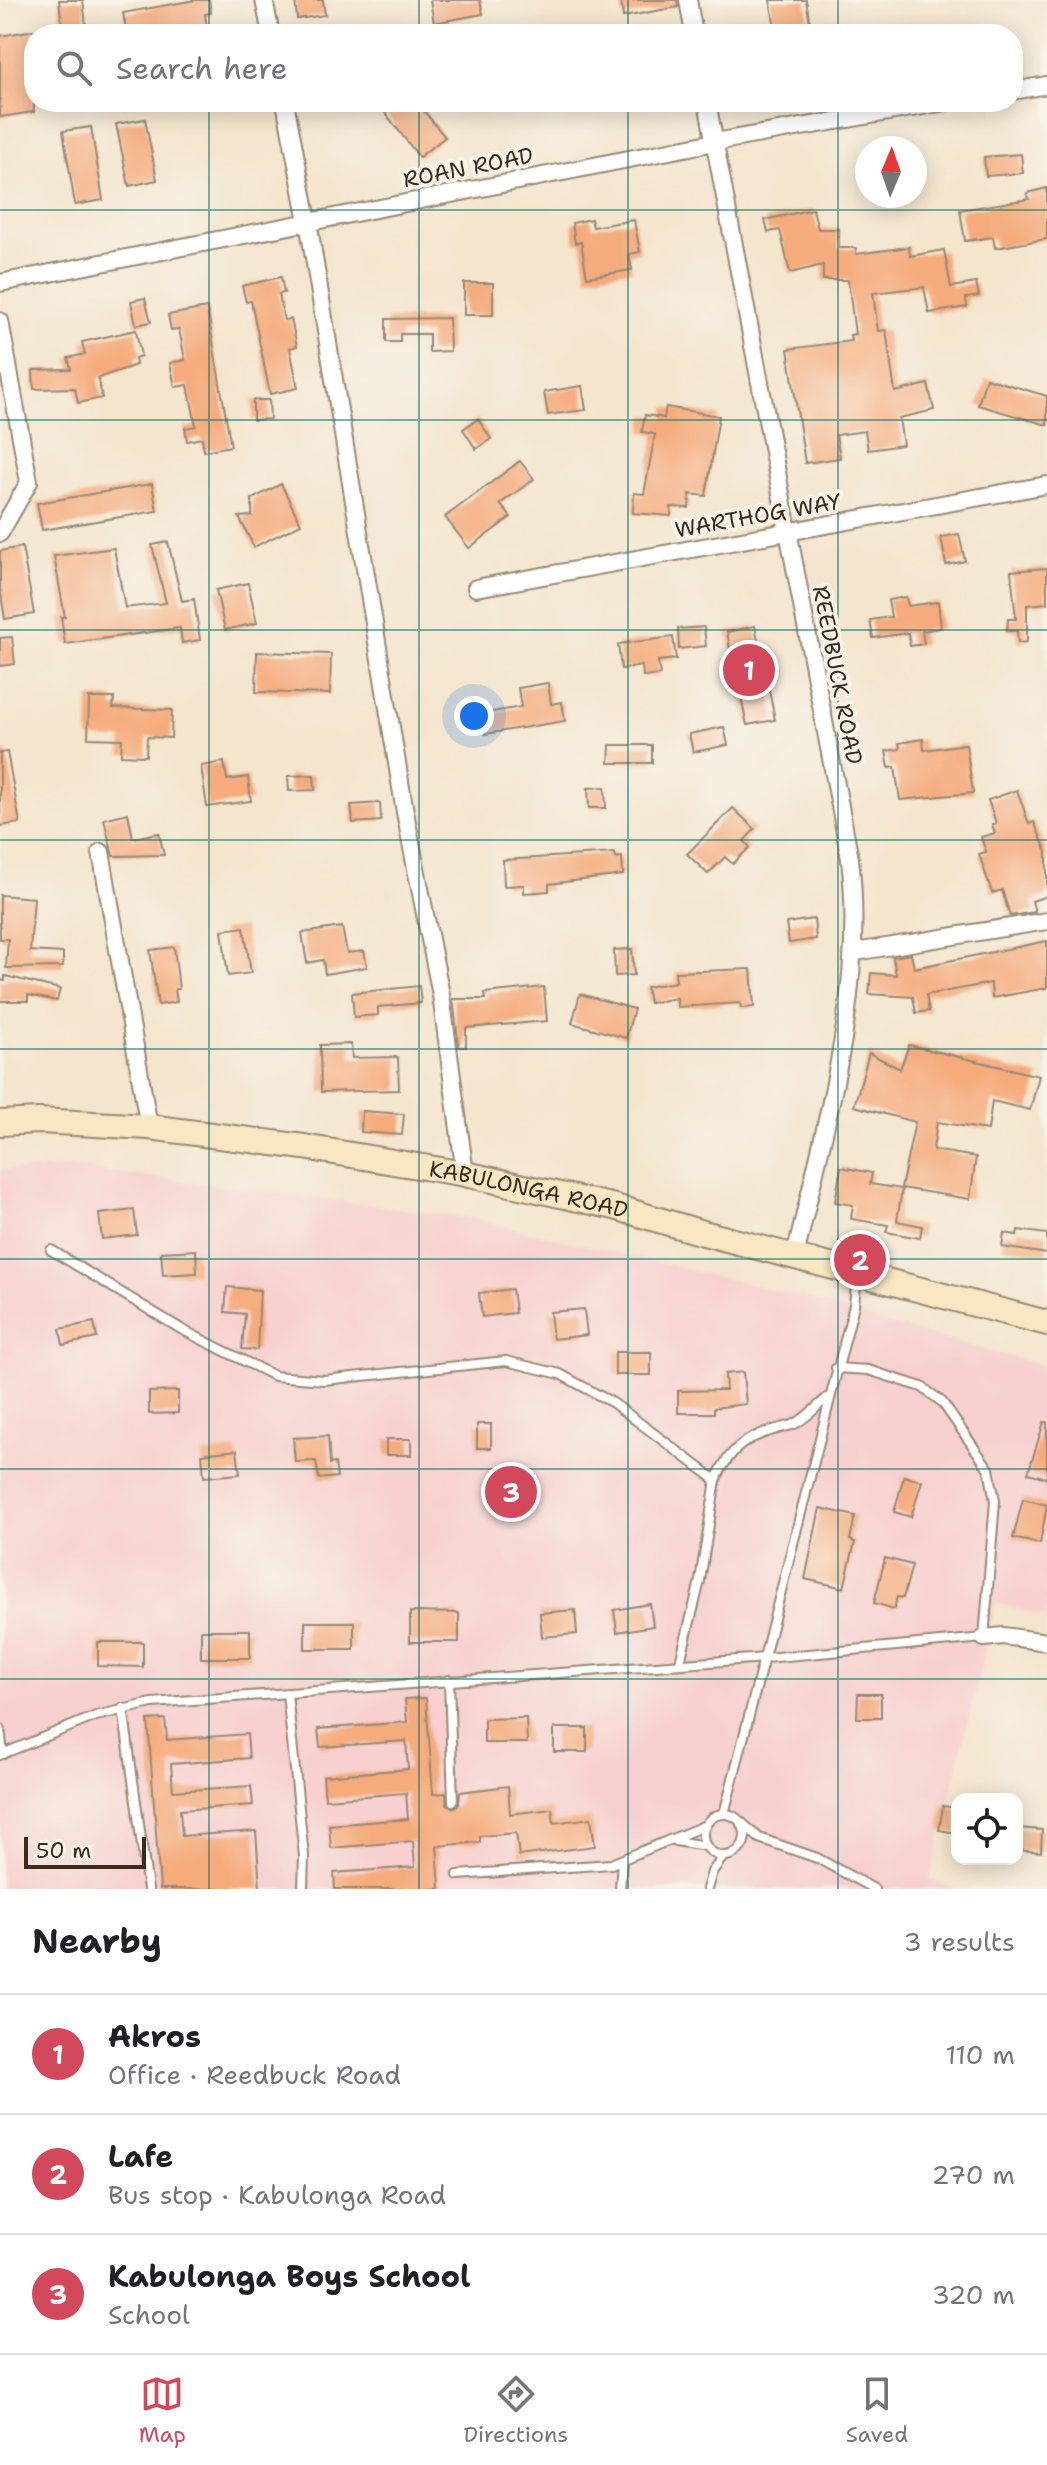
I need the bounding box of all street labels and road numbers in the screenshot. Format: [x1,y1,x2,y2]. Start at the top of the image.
street label: ROAN ROAD [400,141,536,194]
street label: WARTHOG WAY [673,487,844,544]
street label: REEDBUCK ROAD [806,583,869,767]
street label: KABULONGA ROAD [427,1154,631,1225]

